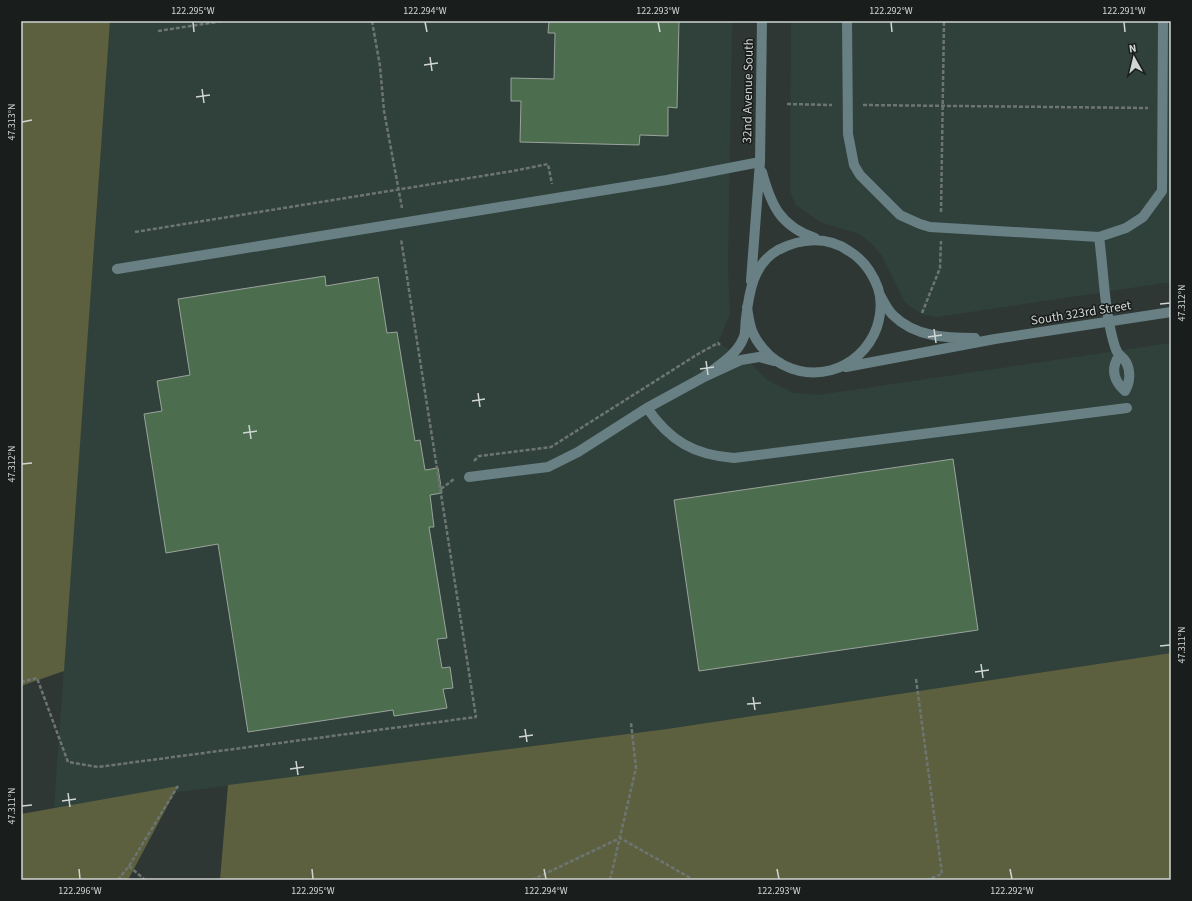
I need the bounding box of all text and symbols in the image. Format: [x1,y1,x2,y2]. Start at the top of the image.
text: 122.295°W [171,4,215,18]
text: 122.294°W [403,4,447,18]
text: 122.293°W [636,4,680,18]
text: 122.292°W [869,4,913,18]
text: 122.291°W [1102,4,1146,18]
street label: 32nd Avenue South [738,38,758,144]
north arrow [1114,38,1154,78]
text: N [1128,41,1137,57]
text: 47.313°N [5,103,19,141]
text: 47.312°N [1175,284,1189,322]
street label: South 323rd Street [1030,296,1133,330]
text: 47.312°N [5,445,19,483]
text: 47.311°N [1175,626,1189,664]
text: 47.311°N [5,787,19,825]
text: 122.296°W [58,884,102,898]
text: 122.295°W [291,884,335,898]
text: 122.294°W [524,884,568,898]
text: 122.293°W [757,884,801,898]
text: 122.292°W [990,884,1034,898]

